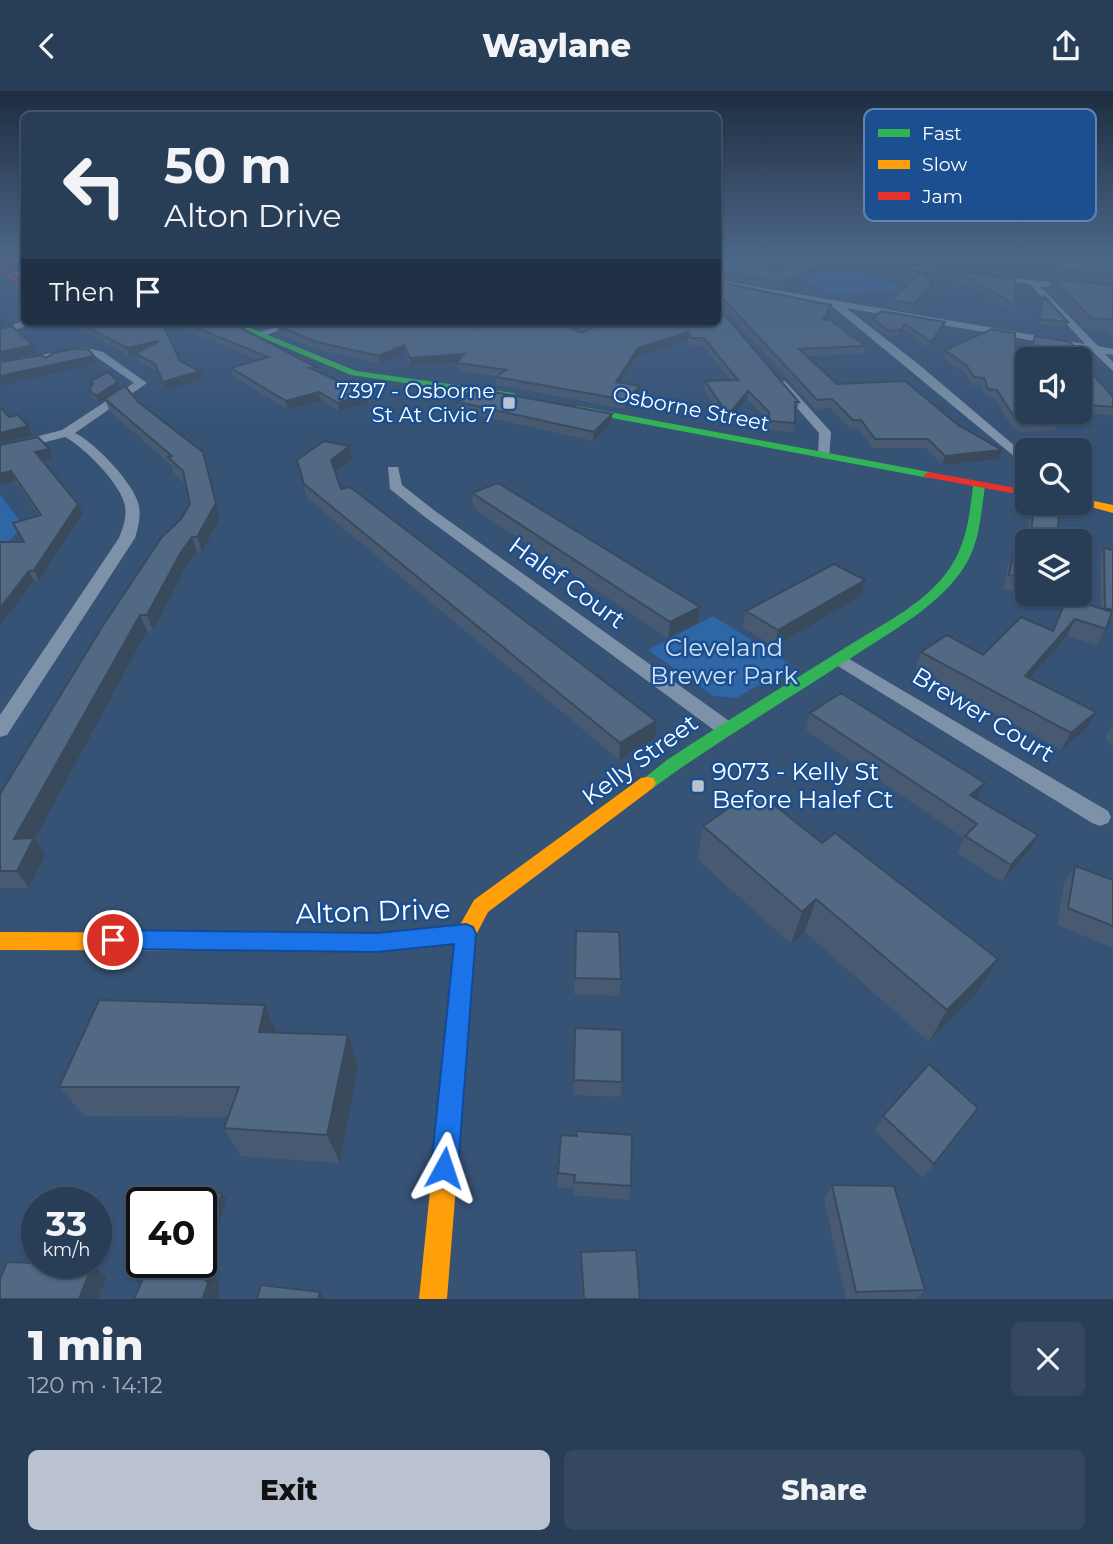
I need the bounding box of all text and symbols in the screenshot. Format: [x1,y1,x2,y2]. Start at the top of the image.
text: Waylane [482,26,631,65]
icon: back [28,27,66,65]
icon: share [1047,27,1085,65]
legend [864,109,1096,221]
text: Fast [922,122,962,145]
text: 50 m [164,136,292,195]
icon: left [49,140,140,231]
text: Slow [922,153,967,176]
text: Jam [921,185,963,208]
text: Alton Drive [164,196,342,235]
icon: arrive [129,273,167,311]
text: Then [49,276,115,308]
map controls [1015,347,1092,606]
button: sound [1015,347,1092,424]
place label: 7397 - Osborne St At Civic 7 [337,378,495,427]
street label: Osborne Street [610,381,772,436]
marker: 7397 - Osborne St At Civic 7 [501,395,517,411]
button: search [1015,438,1092,515]
button: layers [1015,529,1092,606]
street label: Halef Court [504,531,631,635]
park label: Cleveland Brewer Park [650,633,798,690]
street label: Brewer Court [907,661,1060,768]
street label: Kelly Street [576,708,703,811]
place label: 9073 - Kelly St Before Halef Ct [712,757,894,814]
marker: 9073 - Kelly St Before Halef Ct [690,778,706,794]
street label: Alton Drive [295,891,451,931]
pin [83,910,143,970]
icon: arrive [94,921,132,959]
position arrow [407,1131,481,1205]
speed limit sign: 40 [126,1187,217,1278]
text: 33 [46,1202,87,1245]
text: km/h [42,1239,91,1261]
text: 1 min [28,1319,144,1371]
button: close [1011,1322,1085,1396]
text: 120 m · 14:12 [28,1371,163,1399]
button: Exit [28,1450,550,1530]
button: Share [564,1450,1085,1530]

